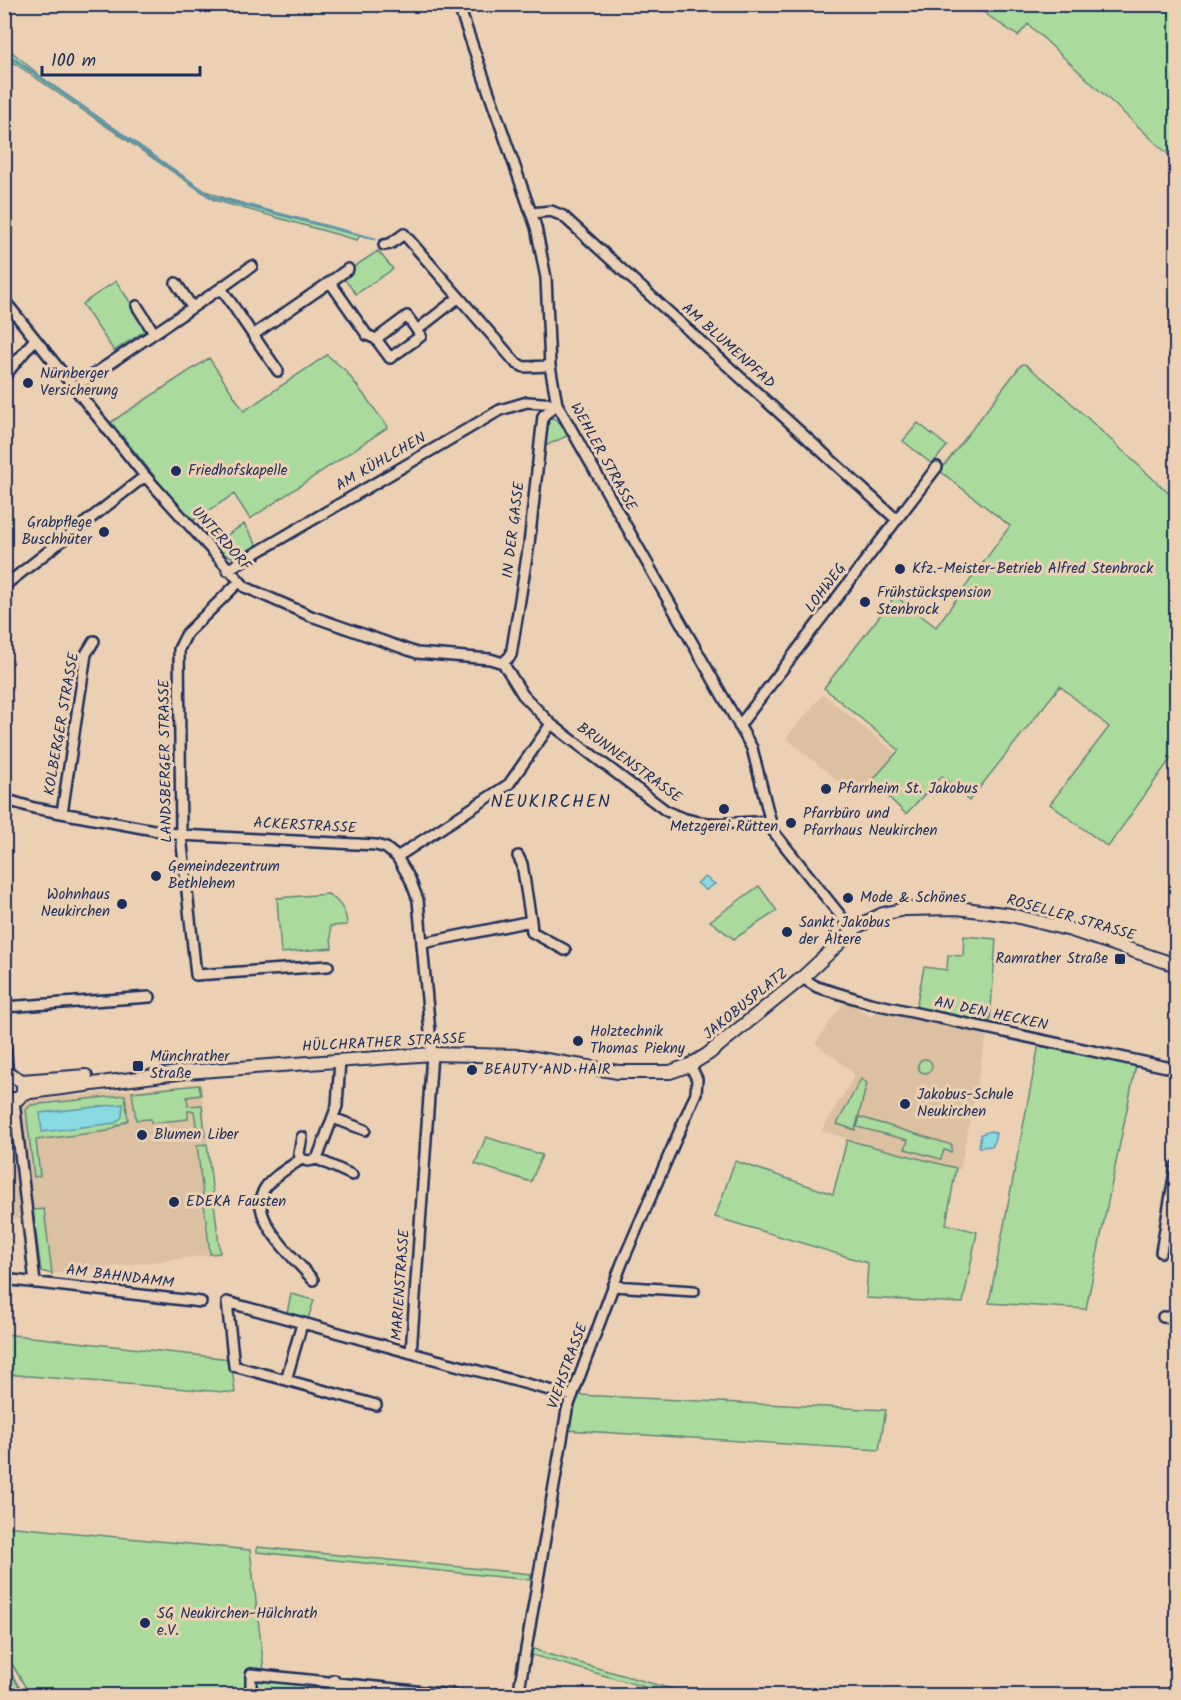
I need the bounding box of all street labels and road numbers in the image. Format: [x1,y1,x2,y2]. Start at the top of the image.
street label: AM BLUMENPFAD [676,297,781,395]
street label: WEHLER STRASSE [563,398,643,517]
street label: AM KÜHLCHEN [331,426,431,498]
street label: IN DER GASSE [496,479,532,580]
street label: UNTERDORF [185,501,258,578]
street label: LOHWEG [799,558,853,618]
street label: KOLBERGER STRASSE [38,649,87,797]
street label: LANDSBERGER STRASSE [153,678,179,843]
street label: BRUNNENSTRASSE [571,717,688,810]
street label: ACKERSTRASSE [253,811,358,841]
street label: ROSELLER STRASSE [1004,888,1140,948]
street label: JAKOBUSPLATZ [698,962,794,1046]
street label: AN DEN HECKEN [932,990,1050,1038]
street label: HÜLCHRATHER STRASSE [301,1027,468,1059]
street label: MARIENSTRASSE [385,1227,417,1342]
street label: AM BAHNDAMM [65,1258,175,1296]
street label: VIEHSTRASSE [541,1318,595,1412]

